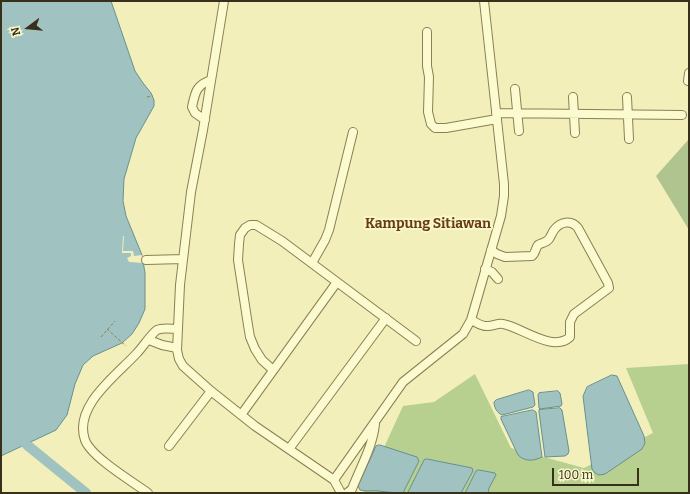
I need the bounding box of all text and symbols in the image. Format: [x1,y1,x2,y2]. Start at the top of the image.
north arrow [8,8,48,48]
text: N [9,26,23,37]
district label: Kampung Sitiawan [365,216,491,232]
scale bar [554,460,641,486]
text: 100 m [559,468,593,482]

